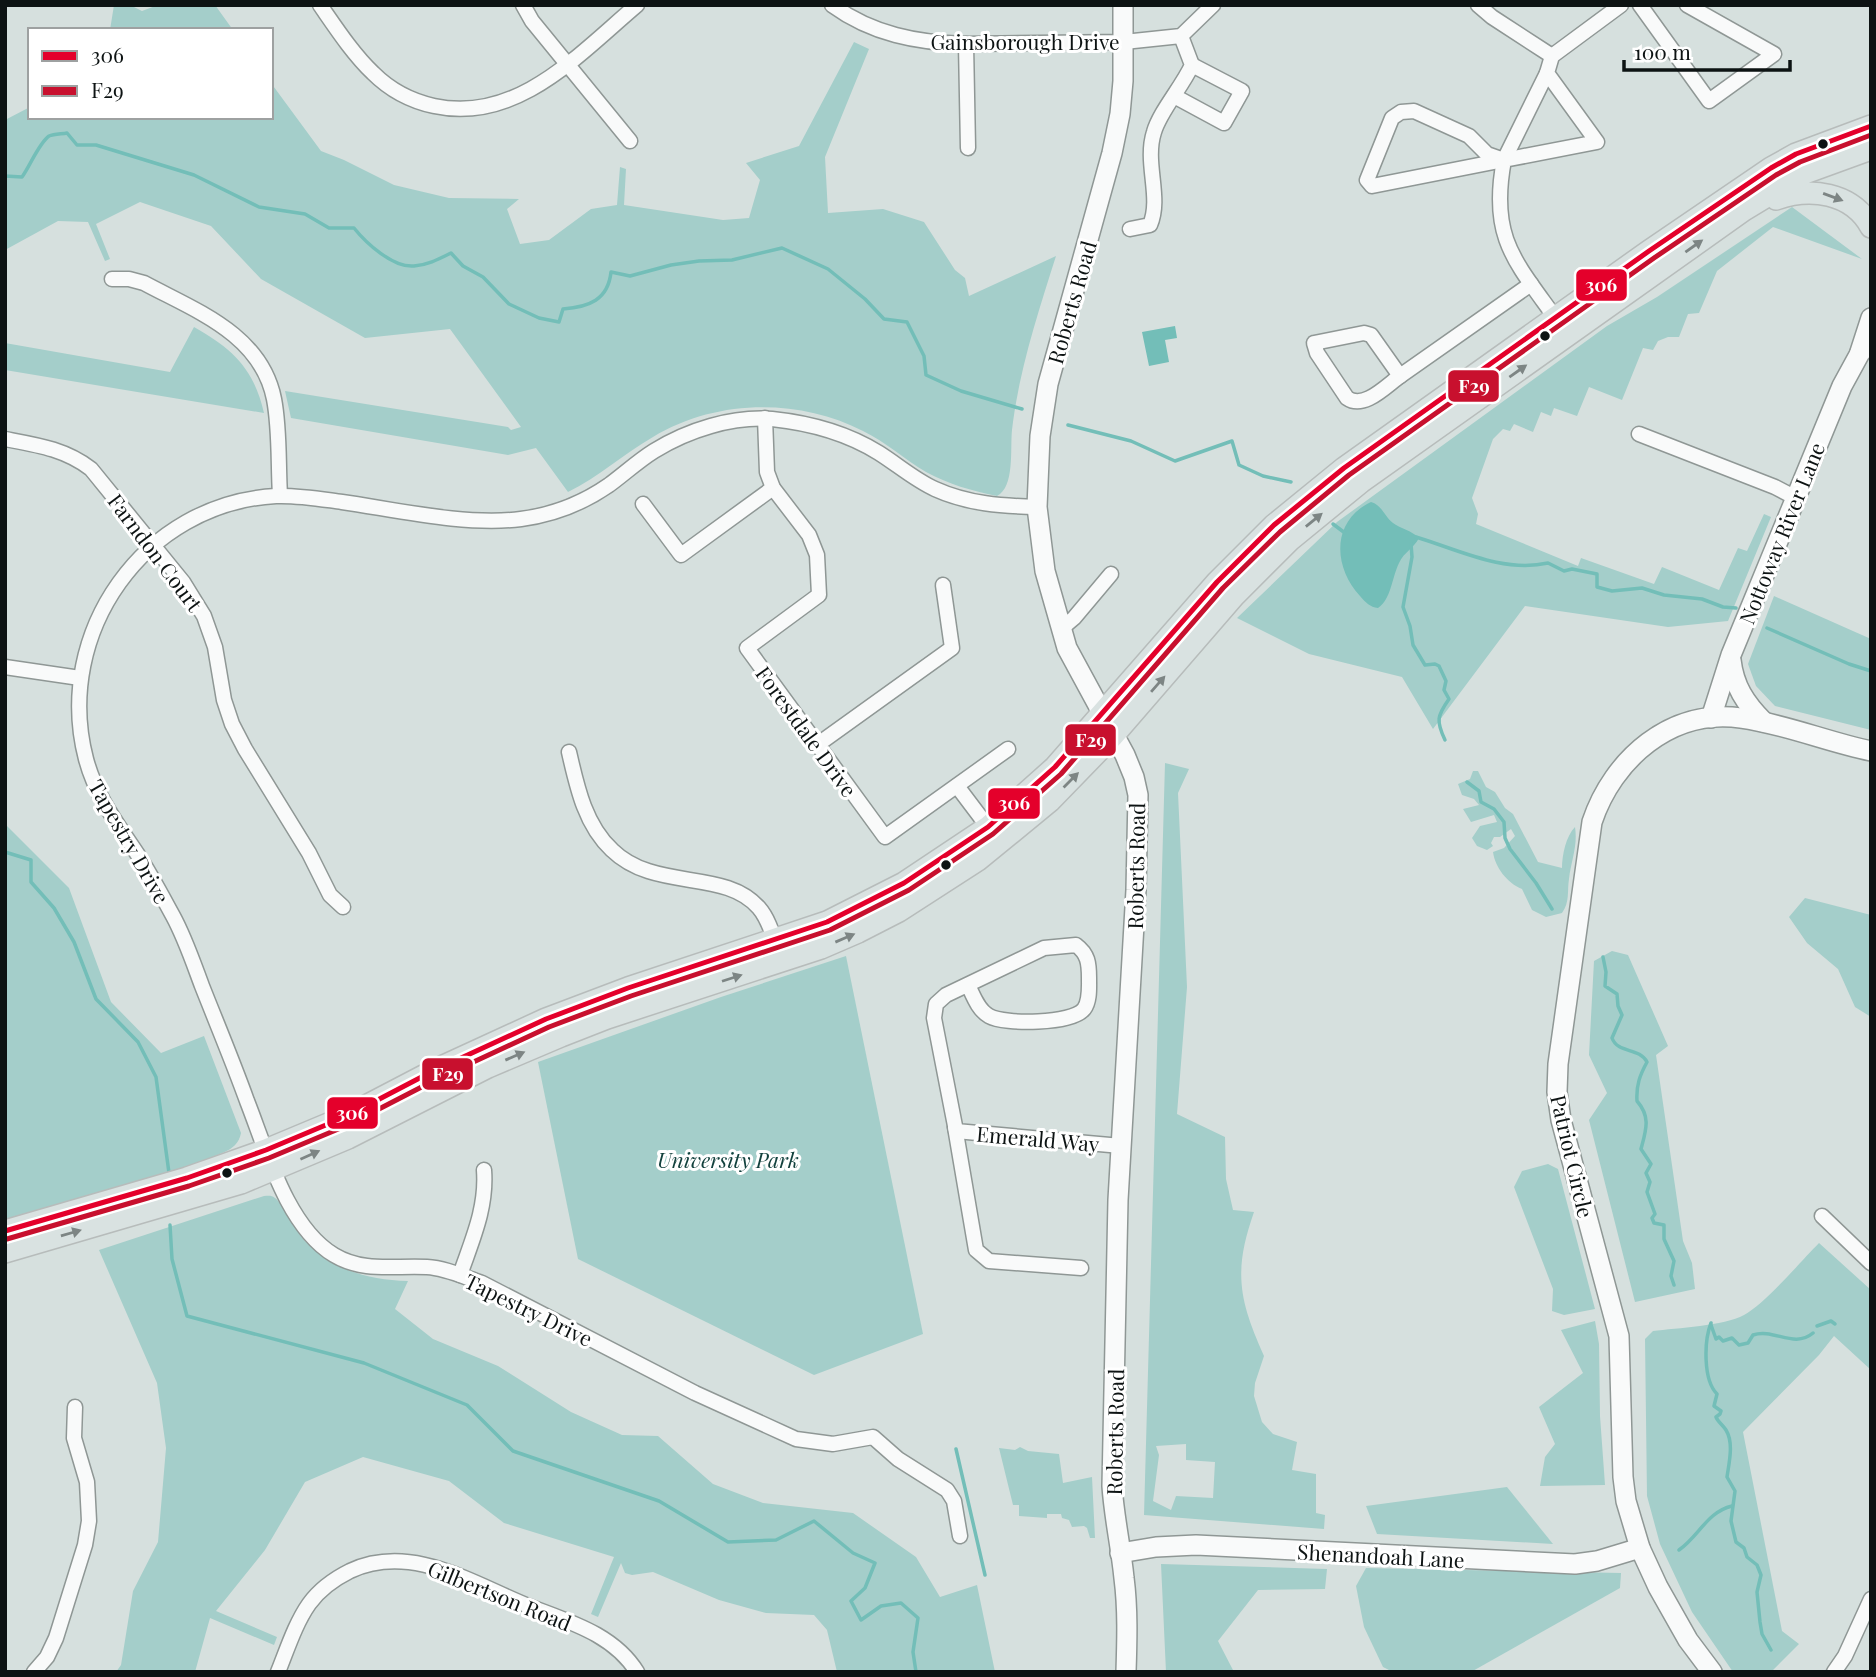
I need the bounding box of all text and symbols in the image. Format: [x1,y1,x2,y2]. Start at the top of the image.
street label: Gainsborough Drive [930,27,1120,55]
legend [28,28,273,119]
scale bar [1624,28,1790,72]
text: 100 m [1634,37,1691,65]
text: 306 [91,40,124,68]
text: F29 [91,75,124,103]
unlabelled marker [1816,137,1830,151]
one-way arrow [1823,192,1844,203]
street label: Roberts Road [1040,237,1102,367]
one-way arrow [1685,239,1703,253]
line badge: 306 [1575,268,1628,302]
text: 306 [1585,271,1617,297]
unlabelled marker [1538,329,1552,343]
one-way arrow [1509,365,1527,379]
line badge: F29 [1447,369,1500,403]
text: F29 [1458,372,1490,398]
street label: Nottoway River Lane [1732,438,1830,628]
street label: Farndon Court [103,488,210,617]
one-way arrow [1306,513,1323,528]
street label: Forestdale Drive [750,660,864,802]
one-way arrow [1150,676,1165,693]
line badge: F29 [1064,723,1117,757]
text: F29 [1075,726,1107,752]
one-way arrow [1062,772,1079,789]
street label: Tapestry Drive [83,774,177,908]
line badge: 306 [987,787,1041,820]
text: 306 [998,789,1030,815]
street label: Roberts Road [1120,802,1150,930]
unlabelled marker [939,858,953,872]
one-way arrow [835,932,856,943]
one-way arrow [722,973,743,983]
one-way arrow [504,1050,525,1061]
line badge: F29 [421,1057,474,1091]
text: F29 [432,1060,464,1086]
street label: Patriot Circle [1545,1092,1601,1220]
line badge: 306 [326,1096,379,1130]
text: 306 [336,1099,368,1125]
street label: Emerald Way [975,1119,1101,1157]
park label: University Park [657,1145,799,1173]
one-way arrow [300,1149,320,1161]
unlabelled marker [220,1166,234,1180]
one-way arrow [61,1228,82,1238]
street label: Tapestry Drive [460,1266,598,1352]
street label: Roberts Road [1099,1368,1129,1496]
street label: Shenandoah Lane [1297,1537,1465,1573]
street label: Gilbertson Road [424,1553,576,1637]

